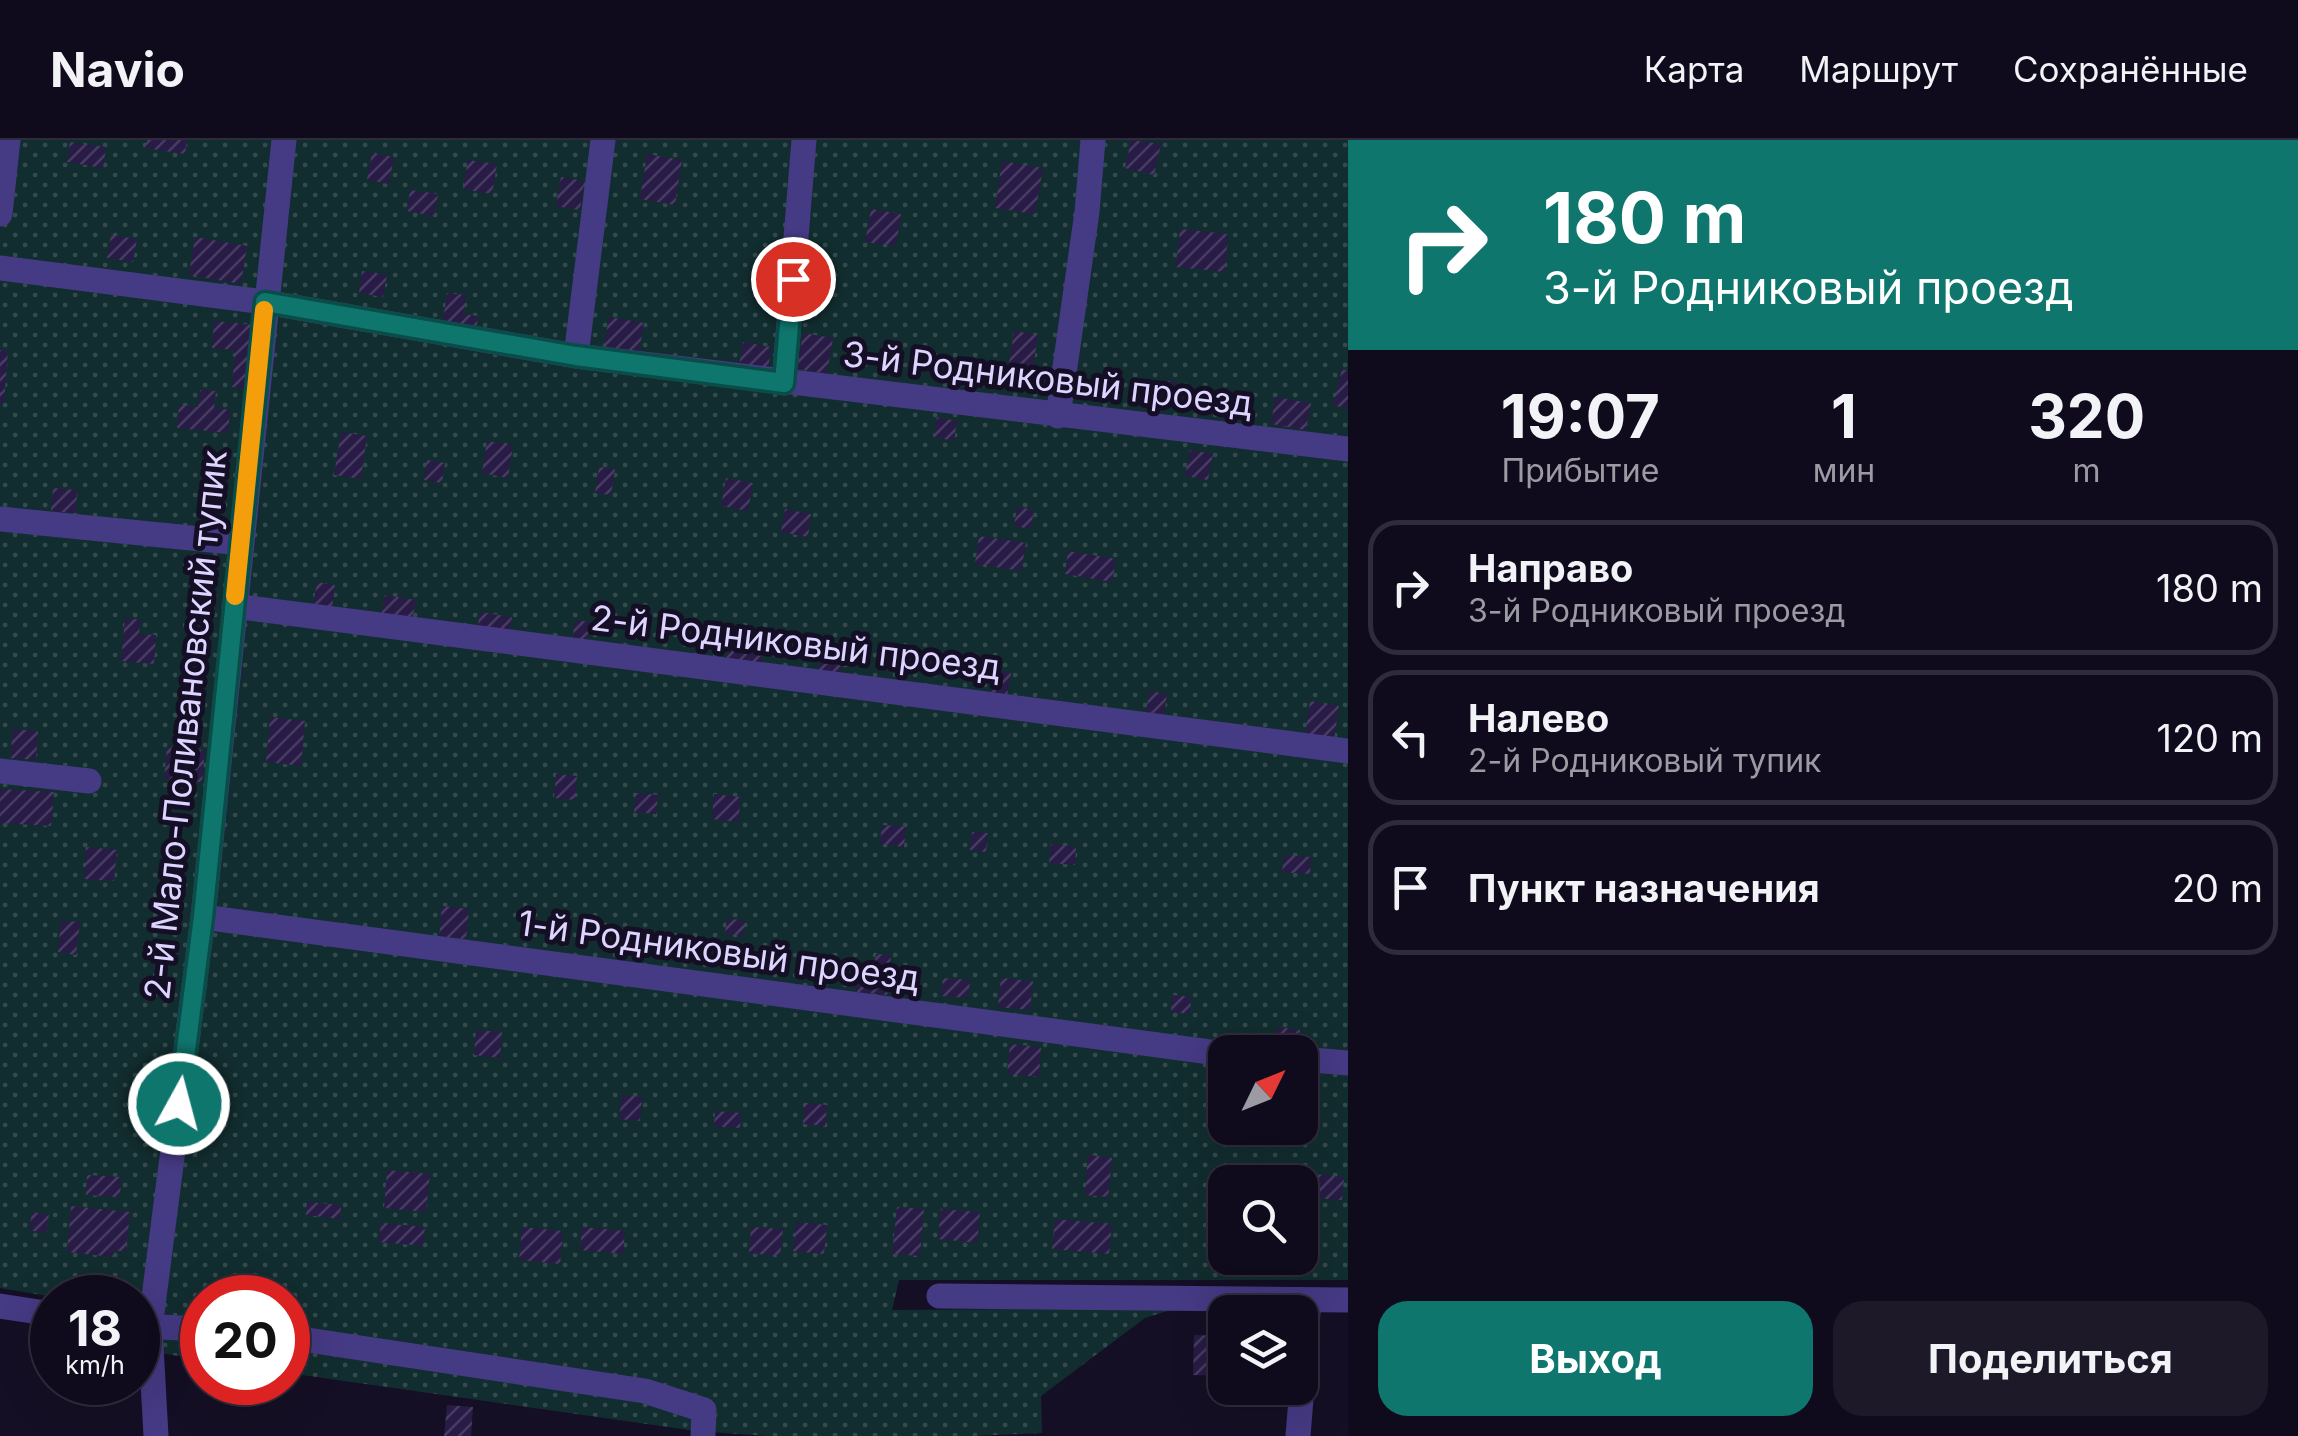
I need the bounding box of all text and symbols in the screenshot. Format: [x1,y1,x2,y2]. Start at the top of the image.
text: Navio [50,40,185,99]
text: Карта [1644,48,1744,90]
text: Маршрут [1799,48,1958,90]
text: Сохранённые [2013,48,2248,90]
text: 180 m [1543,175,1746,260]
icon: right [1378,180,1508,310]
pin [751,237,836,322]
icon: arrive [766,252,821,307]
text: 3-й Родниковый проезд [1543,260,2074,315]
street label: 3-й Родниковый проезд [841,332,1255,424]
text: 19:07 [1501,380,1660,452]
text: 1 [1831,380,1857,452]
text: 320 [2028,380,2145,452]
street label: 2-й Мало-Поливановский тупик [135,448,235,1002]
text: Прибытие [1501,451,1659,490]
text: мин [1813,451,1875,490]
text: m [2073,451,2101,490]
text: Направо [1468,545,1633,591]
icon: right [1383,560,1438,615]
text: 180 m [2156,565,2263,611]
text: 3-й Родниковый проезд [1468,591,1845,630]
street label: 2-й Родниковый проезд [589,596,1003,688]
text: Налево [1468,695,1609,741]
icon: left [1383,710,1438,765]
text: 120 m [2156,715,2263,761]
text: 2-й Родниковый тупик [1468,741,1821,780]
icon: arrive [1383,860,1438,915]
text: Пункт назначения [1468,865,1820,911]
text: 20 m [2172,865,2263,911]
street label: 1-й Родниковый проезд [516,901,923,999]
north arrow [1208,1035,1318,1145]
map controls [1208,1035,1318,1405]
position arrow [127,1052,231,1156]
button: search [1208,1165,1318,1275]
speed limit sign: 20 [180,1275,310,1405]
button: layers [1208,1295,1318,1405]
text: 18 [68,1298,122,1358]
button: Выход [1378,1301,1813,1416]
button: Поделиться [1833,1301,2268,1416]
text: km/h [65,1350,125,1380]

